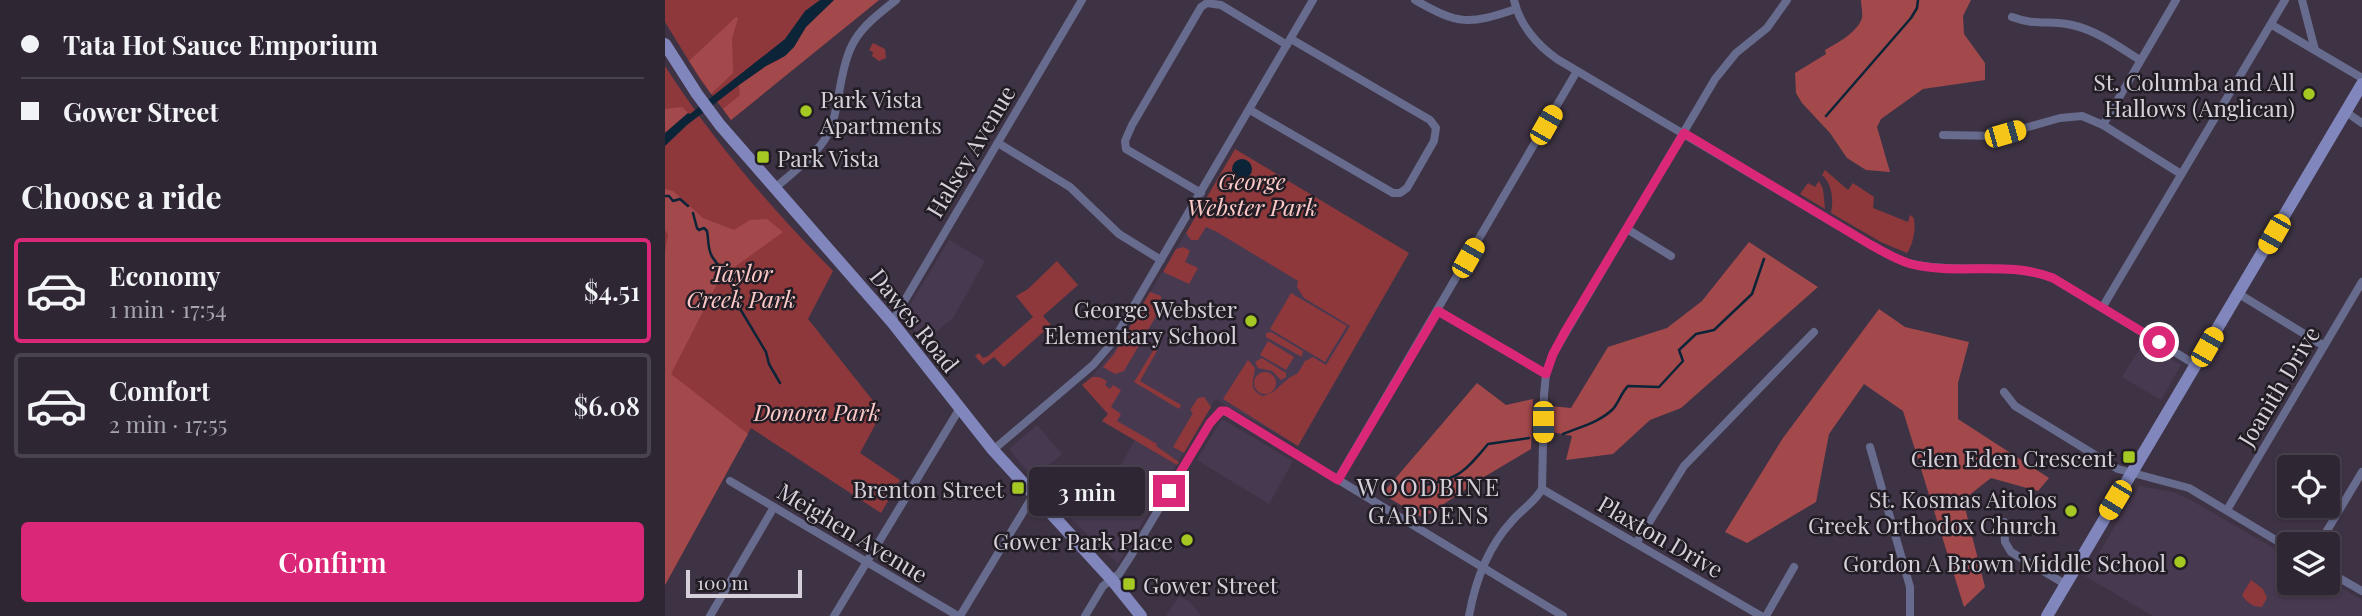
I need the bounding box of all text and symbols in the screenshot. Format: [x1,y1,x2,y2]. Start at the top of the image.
text: Tata Hot Sauce Emporium [63,27,378,62]
place label: St. Columba and All Hallows (Anglican) [2093,66,2295,123]
street label: Halsey Avenue [918,79,1022,223]
place label: Park Vista Apartments [819,83,942,140]
marker: St. Columba and All Hallows (Anglican) [2301,86,2317,102]
text: Gower Street [63,94,219,129]
car [1527,102,1566,148]
marker: Park Vista Apartments [798,103,814,119]
car [1982,118,2029,150]
place label: Park Vista [777,142,880,173]
marker: Park Vista [755,149,771,165]
park label: George Webster Park [1187,165,1317,222]
text: Choose a ride [21,174,222,217]
car [2255,211,2294,257]
car [1449,235,1488,281]
park label: Taylor Creek Park [686,257,796,314]
text: Economy [109,258,220,293]
icon: car [25,259,88,322]
street label: Dawes Road [864,262,966,378]
text: $4.51 [584,273,640,308]
text: 1 min · 17:54 [109,293,227,324]
place label: George Webster Elementary School [1044,293,1237,350]
marker: George Webster Elementary School [1243,313,1259,329]
street label: Joanith Drive [2229,320,2326,453]
car [2188,324,2227,370]
route start [2143,326,2175,358]
text: Comfort [109,373,210,408]
icon: car [25,374,88,437]
text: $6.08 [574,388,640,423]
park label: Donora Park [753,396,880,427]
car [1533,401,1554,443]
text: 2 min · 17:55 [109,408,227,439]
place label: Glen Eden Crescent [1911,442,2116,473]
marker: Glen Eden Crescent [2121,449,2137,465]
map controls [2277,455,2340,595]
button: locate [2277,455,2340,518]
callout: 3 min [1029,466,1145,516]
district label: WOODBINE GARDENS [1356,470,1501,530]
place label: Brenton Street [853,473,1005,504]
street label: Meighen Avenue [772,475,934,589]
route end [1153,475,1185,507]
text: 3 min [1058,476,1116,507]
car [2096,477,2135,523]
marker: Brenton Street [1010,480,1026,496]
place label: St. Kosmas Aitolos Greek Orthodox Church [1808,483,2057,540]
street label: Plaxton Drive [1593,488,1729,584]
marker: St. Kosmas Aitolos Greek Orthodox Church [2063,503,2079,519]
button: Confirm [21,522,644,602]
place label: Gower Park Place [993,525,1173,556]
marker: Gower Park Place [1179,532,1195,548]
button: layers [2277,532,2340,595]
place label: Gordon A Brown Middle School [1843,547,2166,578]
marker: Gordon A Brown Middle School [2172,554,2188,570]
scale bar [686,567,801,599]
text: 100 m [697,569,748,595]
place label: Gower Street [1143,569,1279,600]
marker: Gower Street [1121,576,1137,592]

